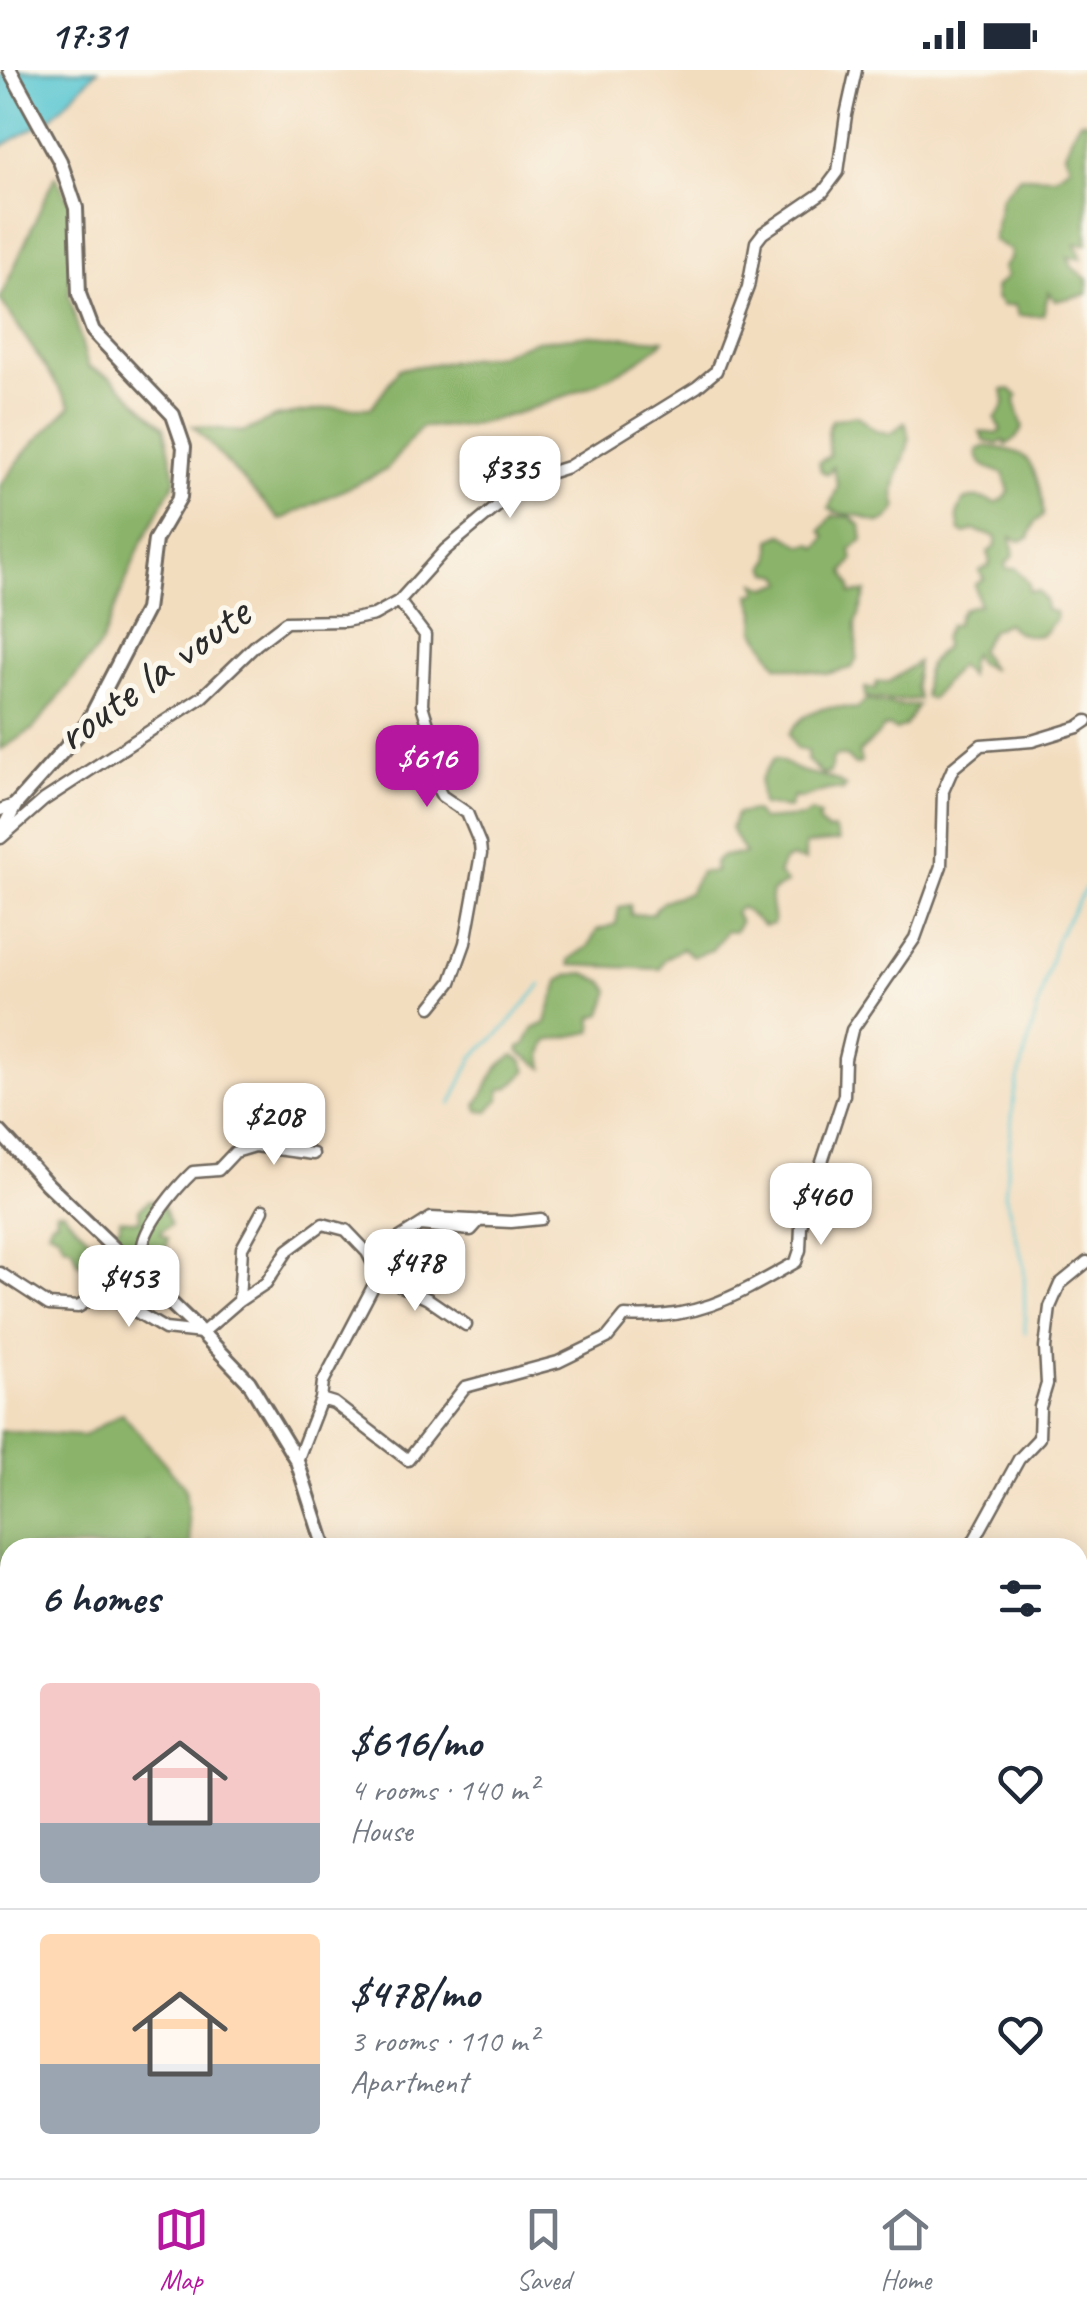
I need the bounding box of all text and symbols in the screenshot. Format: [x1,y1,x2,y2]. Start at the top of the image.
text: 17:31 [50,12,126,59]
pin: $335 [451,436,569,521]
text: $335 [481,448,539,489]
street label: route la voute [42,580,265,766]
pin: $616 [368,725,486,810]
text: $616 [398,737,456,778]
pin: $208 [215,1083,333,1168]
text: $208 [245,1095,303,1136]
pin: $460 [762,1163,880,1248]
text: $460 [792,1175,850,1216]
pin: $478 [356,1229,474,1314]
text: $478 [386,1241,444,1282]
pin: $453 [70,1245,188,1330]
text: $453 [100,1257,158,1298]
icon: filters [993,1571,1048,1626]
text: 6 homes [40,1572,159,1625]
text: $616/mo [350,1716,481,1769]
icon: home [120,1723,240,1843]
icon: heart [993,1756,1048,1811]
text: 4 rooms · 140 m² [350,1769,537,1810]
text: House [350,1810,412,1851]
text: $478/mo [350,1967,479,2020]
icon: home [120,1974,240,2094]
icon: heart [993,2007,1048,2062]
text: 3 rooms · 110 m² [350,2020,537,2061]
text: Apartment [350,2061,468,2102]
tab: Map [154,2202,209,2297]
tab: Saved [516,2202,571,2297]
tab: Home [878,2202,933,2297]

